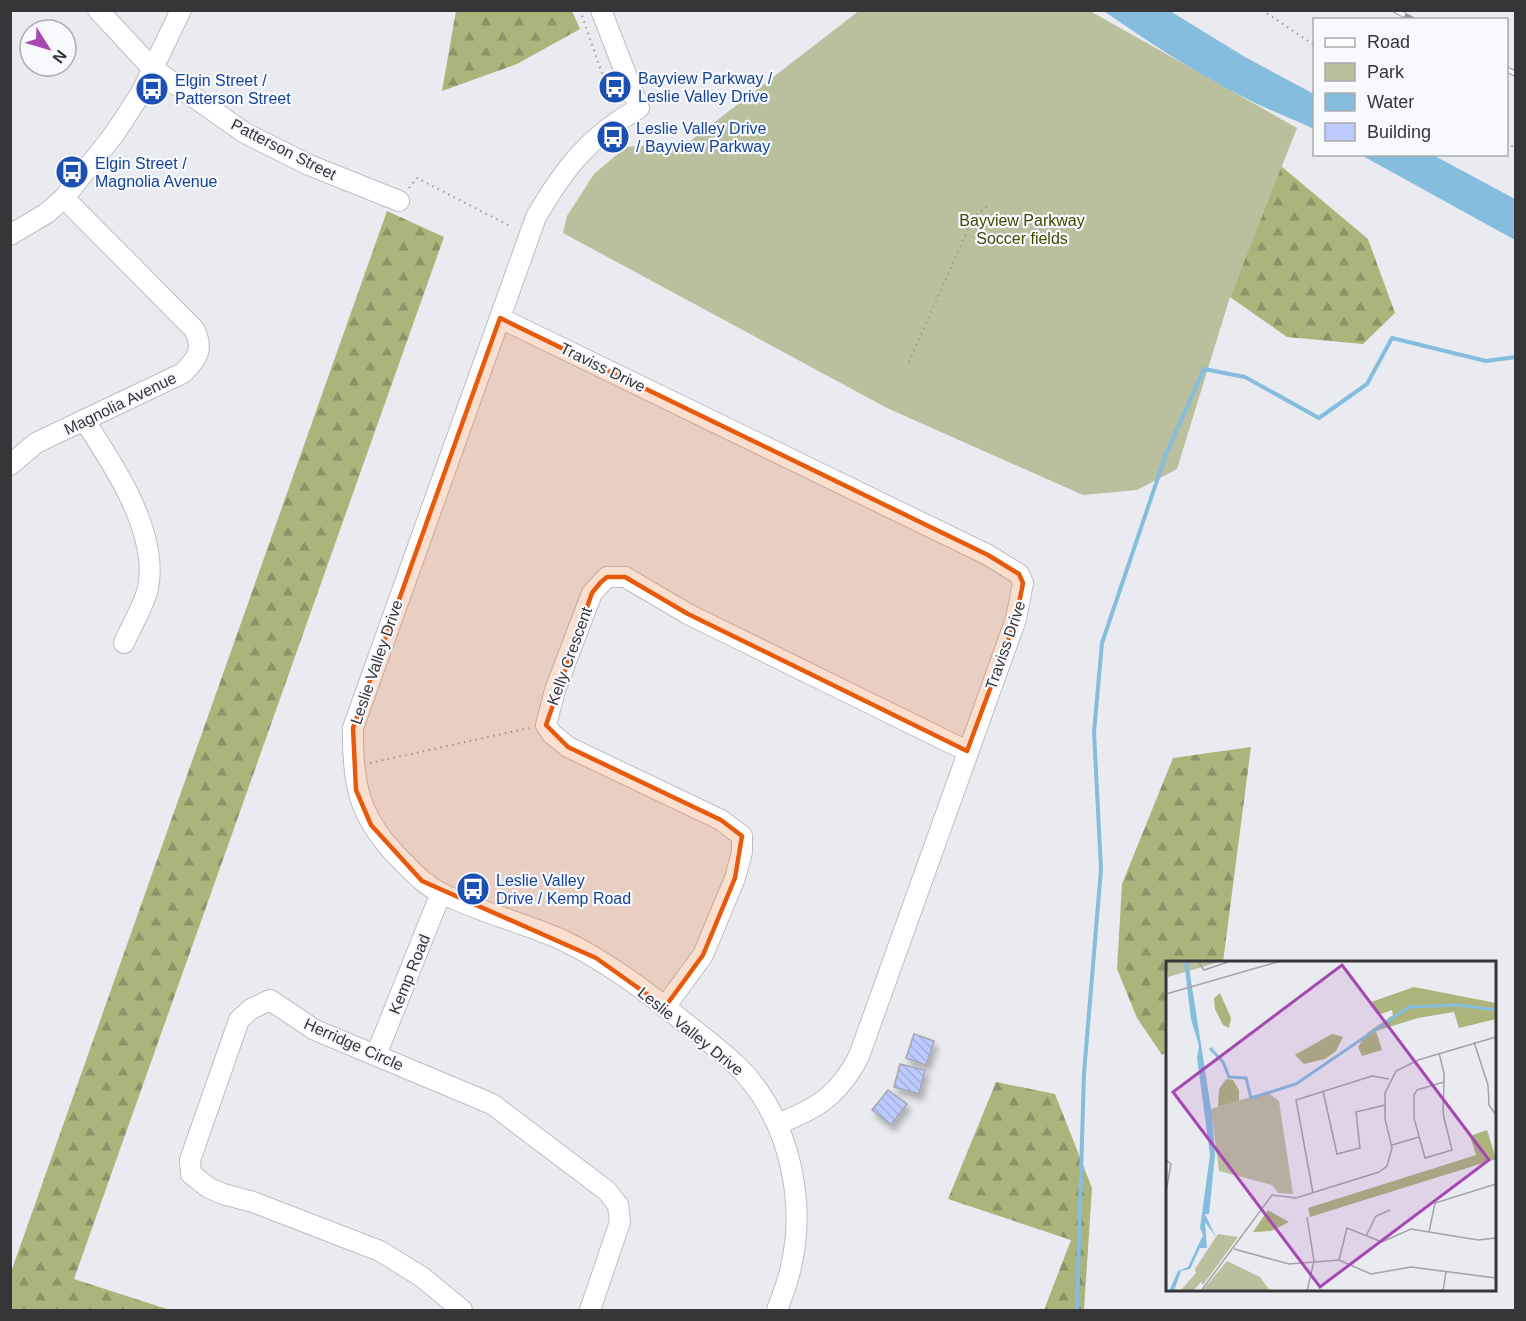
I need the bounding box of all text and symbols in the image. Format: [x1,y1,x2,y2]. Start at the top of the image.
north arrow [18,18,78,78]
legend [1313,18,1508,156]
text: Road [1367,32,1410,52]
text: N [49,47,70,66]
text: Park [1367,62,1405,82]
bus stop icon: Bayview Parkway / Leslie Valley Drive [597,69,633,105]
place label: Bayview Parkway / Leslie Valley Drive [638,70,773,105]
bus stop icon: Elgin Street / Patterson Street [134,71,170,107]
place label: Elgin Street / Patterson Street [175,72,291,107]
text: Water [1367,92,1414,112]
street label: Patterson Street [228,116,340,184]
bus stop icon: Leslie Valley Drive / Bayview Parkway [595,119,631,155]
place label: Leslie Valley Drive / Bayview Parkway [636,120,770,155]
text: Building [1367,122,1431,142]
bus stop icon: Elgin Street / Magnolia Avenue [54,154,90,190]
place label: Elgin Street / Magnolia Avenue [95,155,218,190]
park label: Bayview Parkway Soccer fields [959,212,1085,247]
street label: Traviss Drive [557,339,648,395]
street label: Magnolia Avenue [61,369,179,438]
street label: Leslie Valley Drive [347,598,406,727]
street label: Traviss Drive [982,598,1029,692]
street label: Kelly Crescent [544,604,595,708]
bus stop icon: Leslie Valley Drive / Kemp Road [455,871,491,907]
place label: Leslie Valley Drive / Kemp Road [496,872,631,907]
street label: Kemp Road [386,932,433,1017]
inset map [1166,961,1496,1291]
street label: Leslie Valley Drive [635,984,747,1079]
street label: Herridge Circle [302,1015,406,1074]

